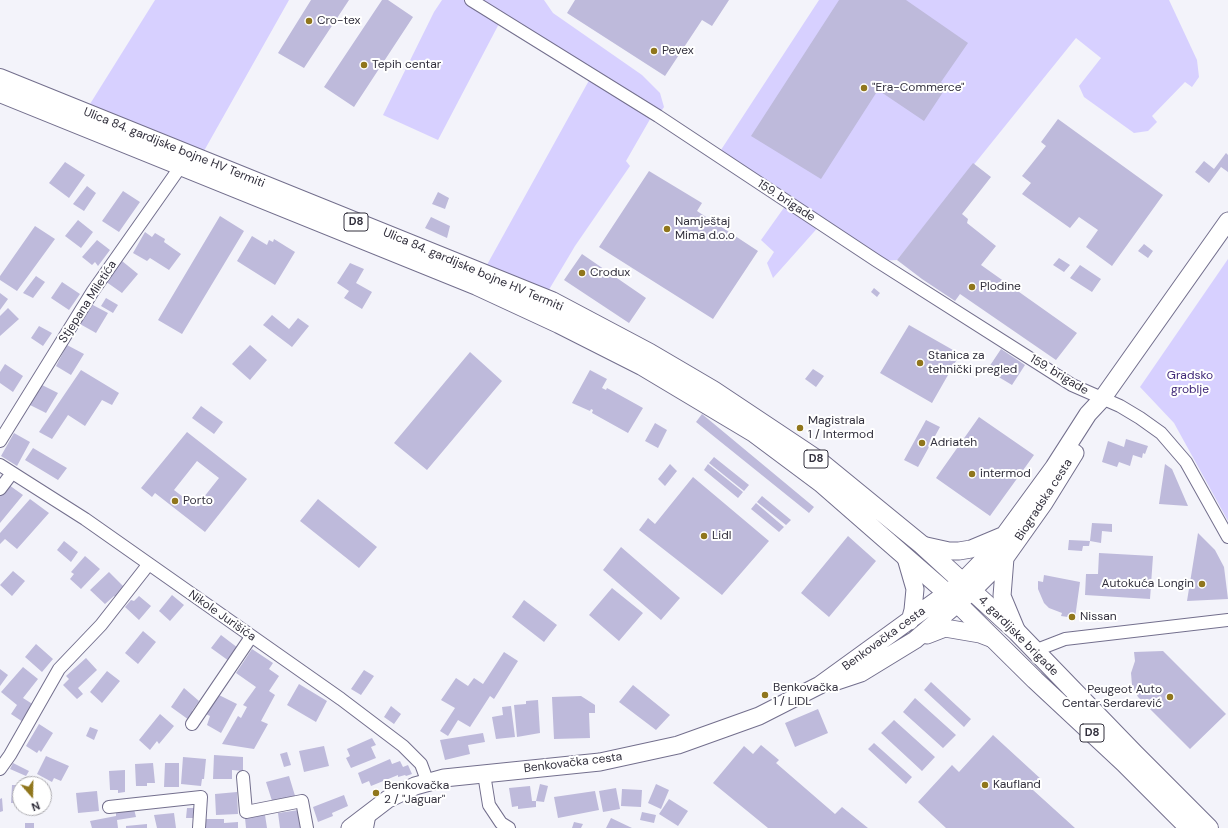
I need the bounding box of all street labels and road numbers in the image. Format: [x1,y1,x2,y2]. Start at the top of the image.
street label: Ulica 84. gardijske bojne HV Termiti [81,105,267,191]
street label: 159. brigade [754,177,818,225]
road number: D8 [344,213,368,231]
street label: Ulica 84. gardijske bojne HV Termiti [381,225,565,315]
street label: Stjepana Miletića [56,258,120,346]
street label: 159. brigade [1027,352,1091,398]
road number: D8 [804,450,828,468]
street label: Biogradska cesta [1012,456,1076,544]
street label: Nikole Jurišića [185,587,259,645]
street label: 4. gardijske brigade [975,593,1061,679]
street label: Benkovačka cesta [840,604,928,674]
road number: D8 [1080,724,1104,742]
street label: Benkovačka cesta [523,750,623,776]

